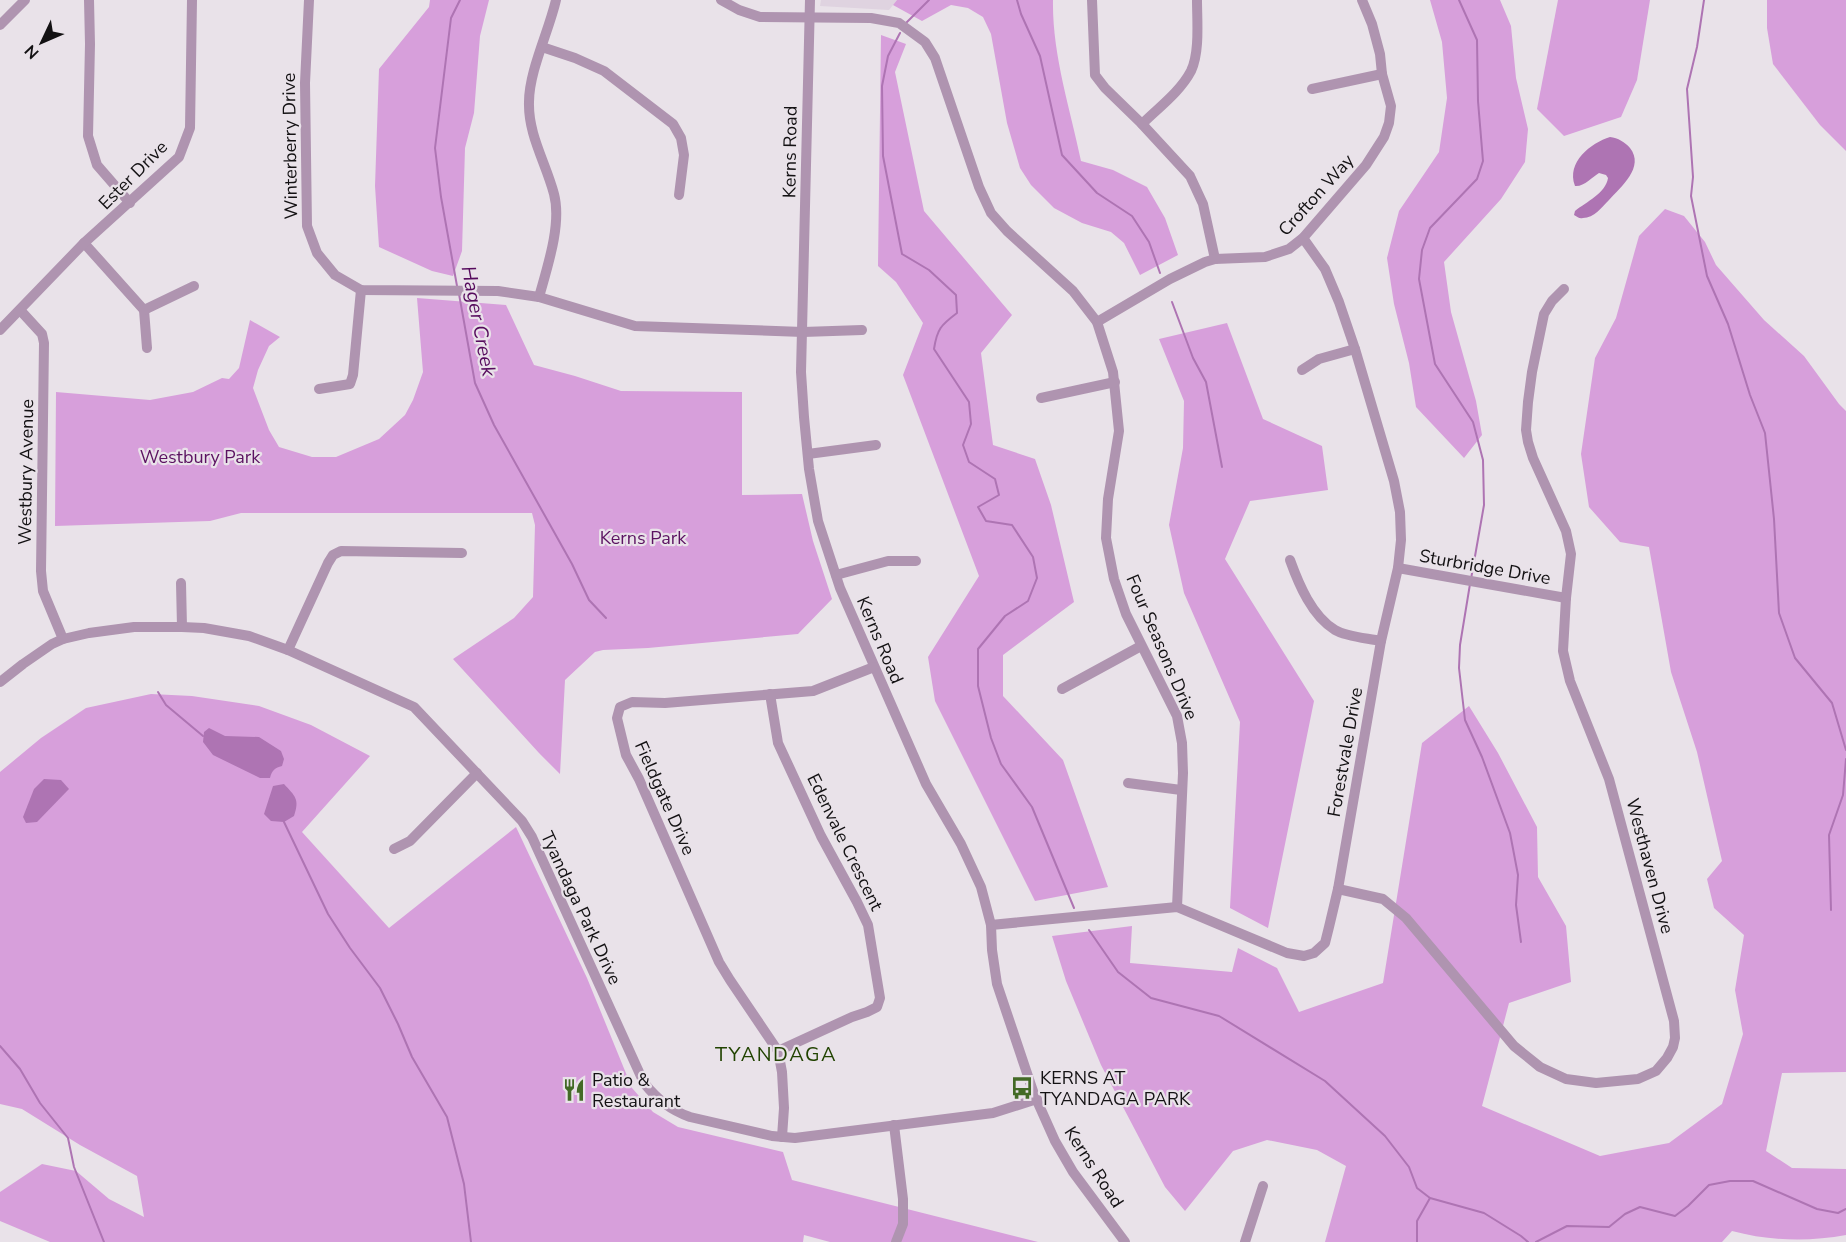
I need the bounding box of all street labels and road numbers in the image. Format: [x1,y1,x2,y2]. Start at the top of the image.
street label: Winterberry Drive [277,73,303,219]
street label: Kerns Road [777,106,803,198]
street label: Ester Drive [93,135,173,215]
street label: Crofton Way [1273,148,1360,241]
street label: Westbury Avenue [13,399,39,545]
street label: Sturbridge Drive [1417,544,1553,590]
street label: Four Seasons Drive [1121,571,1203,723]
street label: Kerns Road [851,593,909,687]
street label: Forestvale Drive [1322,685,1368,819]
street label: Fieldgate Drive [629,737,701,859]
street label: Edenvale Crescent [801,769,889,915]
street label: Westhaven Drive [1620,796,1680,936]
street label: Tyandaga Park Drive [535,827,627,989]
street label: Kerns Road [1059,1122,1129,1212]

